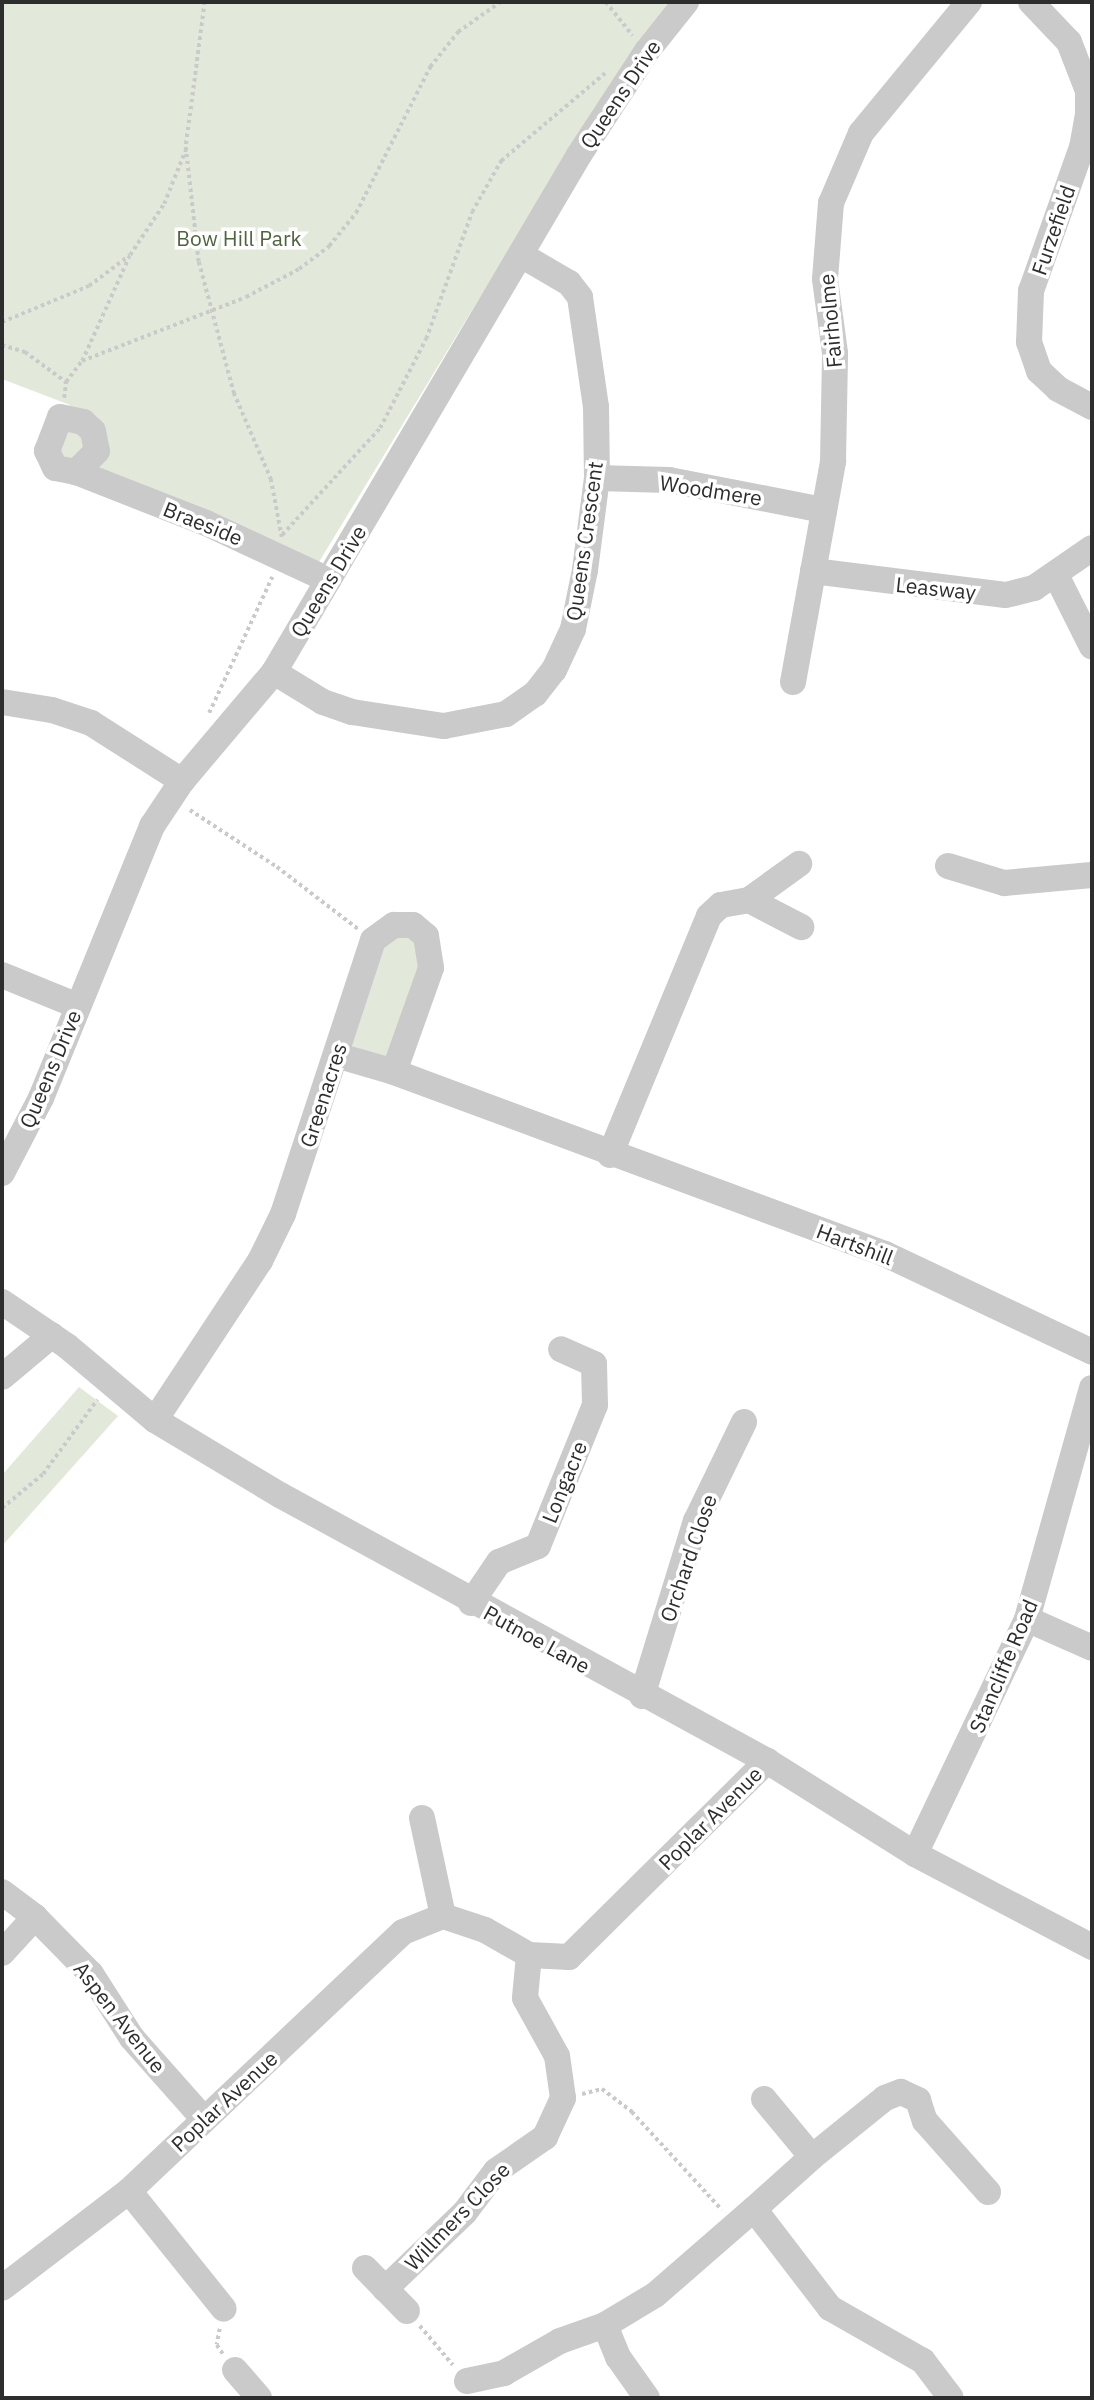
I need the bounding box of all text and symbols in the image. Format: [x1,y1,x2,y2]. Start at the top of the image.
street label: Queens Drive [574,35,666,153]
street label: Furzefield [1026,182,1080,278]
park label: Bow Hill Park [176,225,302,251]
street label: Fairholme [813,273,847,369]
street label: Queens Crescent [560,460,608,622]
street label: Woodmere [658,469,764,511]
street label: Braeside [160,496,246,550]
street label: Queens Drive [285,521,371,641]
street label: Leasway [895,571,977,605]
street label: Queens Drive [14,1006,86,1132]
street label: Greenacres [294,1040,352,1150]
street label: Hartshill [813,1218,897,1270]
street label: Longacre [536,1437,592,1527]
street label: Orchard Close [654,1491,722,1625]
street label: Stancliffe Road [964,1595,1042,1737]
street label: Putnoe Lane [480,1600,594,1678]
street label: Poplar Avenue [653,1761,767,1875]
street label: Aspen Avenue [69,1956,171,2078]
street label: Poplar Avenue [166,2045,282,2157]
street label: Willmers Close [399,2157,515,2275]

